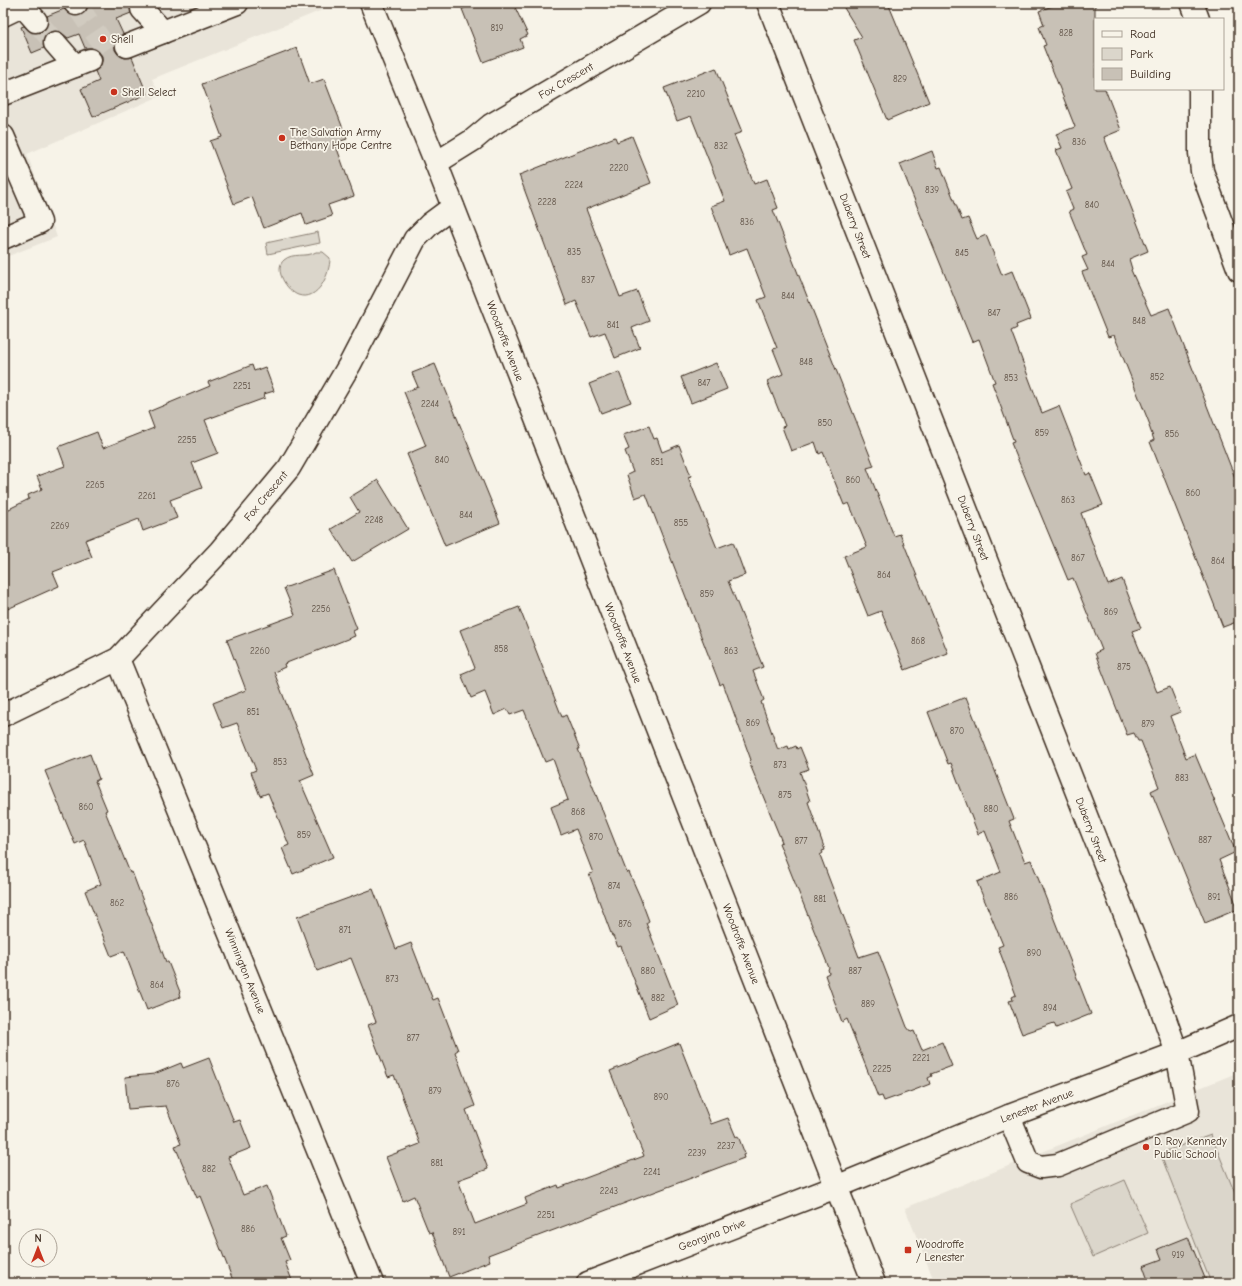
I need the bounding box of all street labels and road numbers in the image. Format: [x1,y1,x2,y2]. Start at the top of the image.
street label: Fox Crescent [536,60,596,102]
street label: Duberry Street [837,192,874,261]
street label: Woodroffe Avenue [484,299,526,384]
street label: Fox Crescent [241,468,291,524]
street label: Duberry Street [955,494,992,563]
street label: Woodroffe Avenue [602,601,644,686]
street label: Duberry Street [1073,796,1110,865]
street label: Woodroffe Avenue [720,902,762,987]
street label: Winnington Avenue [222,927,268,1016]
street label: Lenester Avenue [999,1086,1076,1126]
street label: Georgina Drive [677,1216,748,1254]

